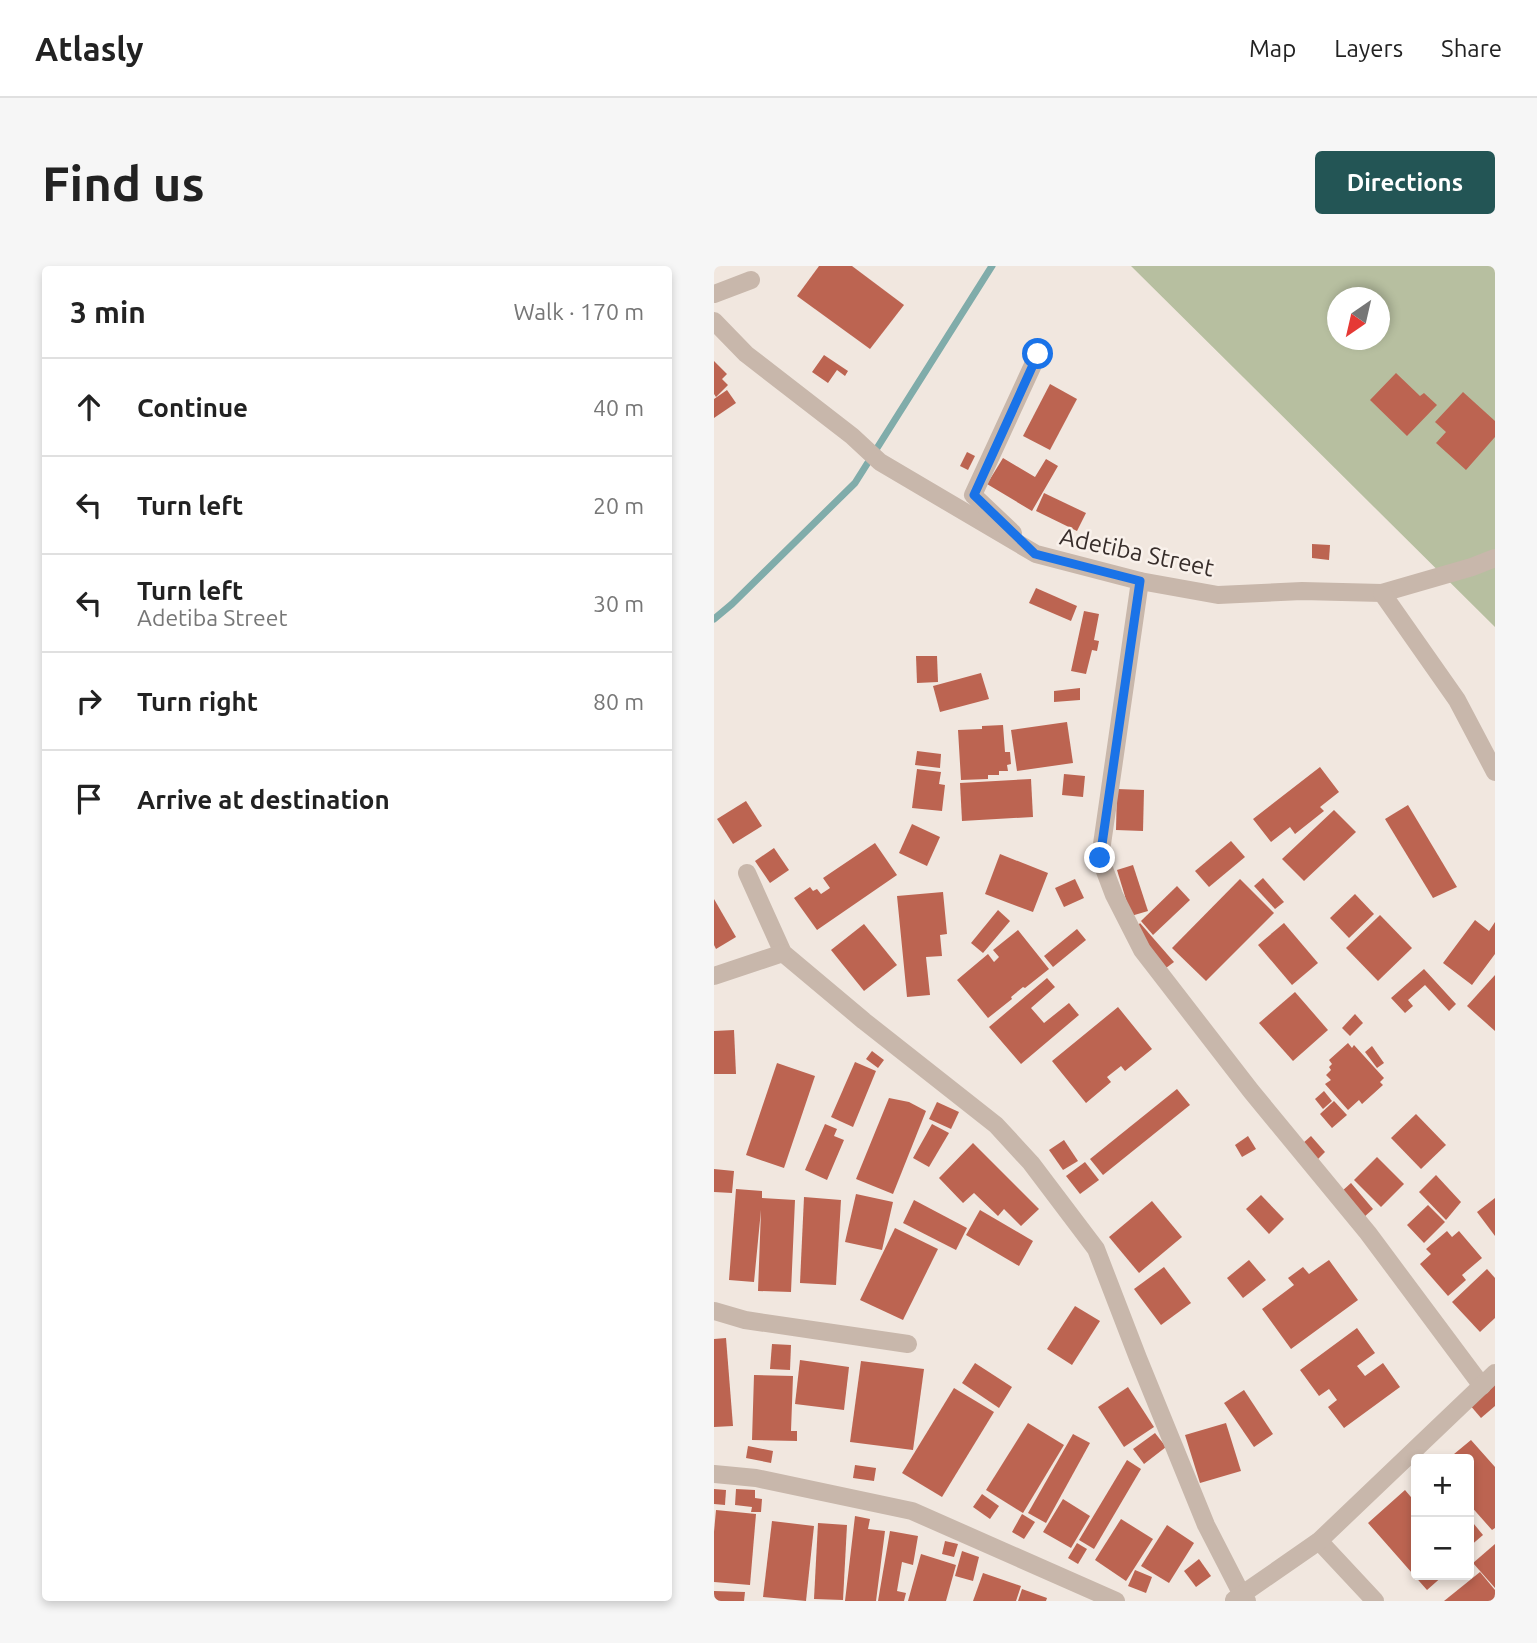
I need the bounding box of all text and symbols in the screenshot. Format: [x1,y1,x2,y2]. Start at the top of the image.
text: Atlasly [35,30,144,67]
text: Map [1249,35,1296,62]
text: Layers [1334,35,1403,62]
text: Share [1441,35,1502,62]
button: Directions [1315,151,1495,214]
text: Find us [42,155,205,210]
north arrow [1327,287,1390,350]
text: 3 min [70,295,146,329]
text: Walk · 170 m [513,299,644,324]
route start [1022,338,1053,369]
icon: ahead [70,388,108,426]
text: Continue [137,393,248,422]
text: 40 m [593,395,644,420]
icon: left [70,486,108,524]
text: Turn left [137,491,243,520]
text: 20 m [593,493,644,518]
street label: Adetiba Street [1057,522,1217,582]
text: Turn left [137,576,243,605]
icon: left [70,584,108,622]
text: 30 m [593,591,644,616]
text: Adetiba Street [137,605,287,630]
icon: right [70,682,108,720]
text: Turn right [137,687,258,716]
text: 80 m [593,689,644,714]
icon: arrive [70,780,108,818]
text: Arrive at destination [137,785,390,814]
route end [1084,842,1115,873]
map controls [1411,1454,1474,1580]
button: + [1411,1454,1474,1517]
button: − [1411,1517,1474,1580]

